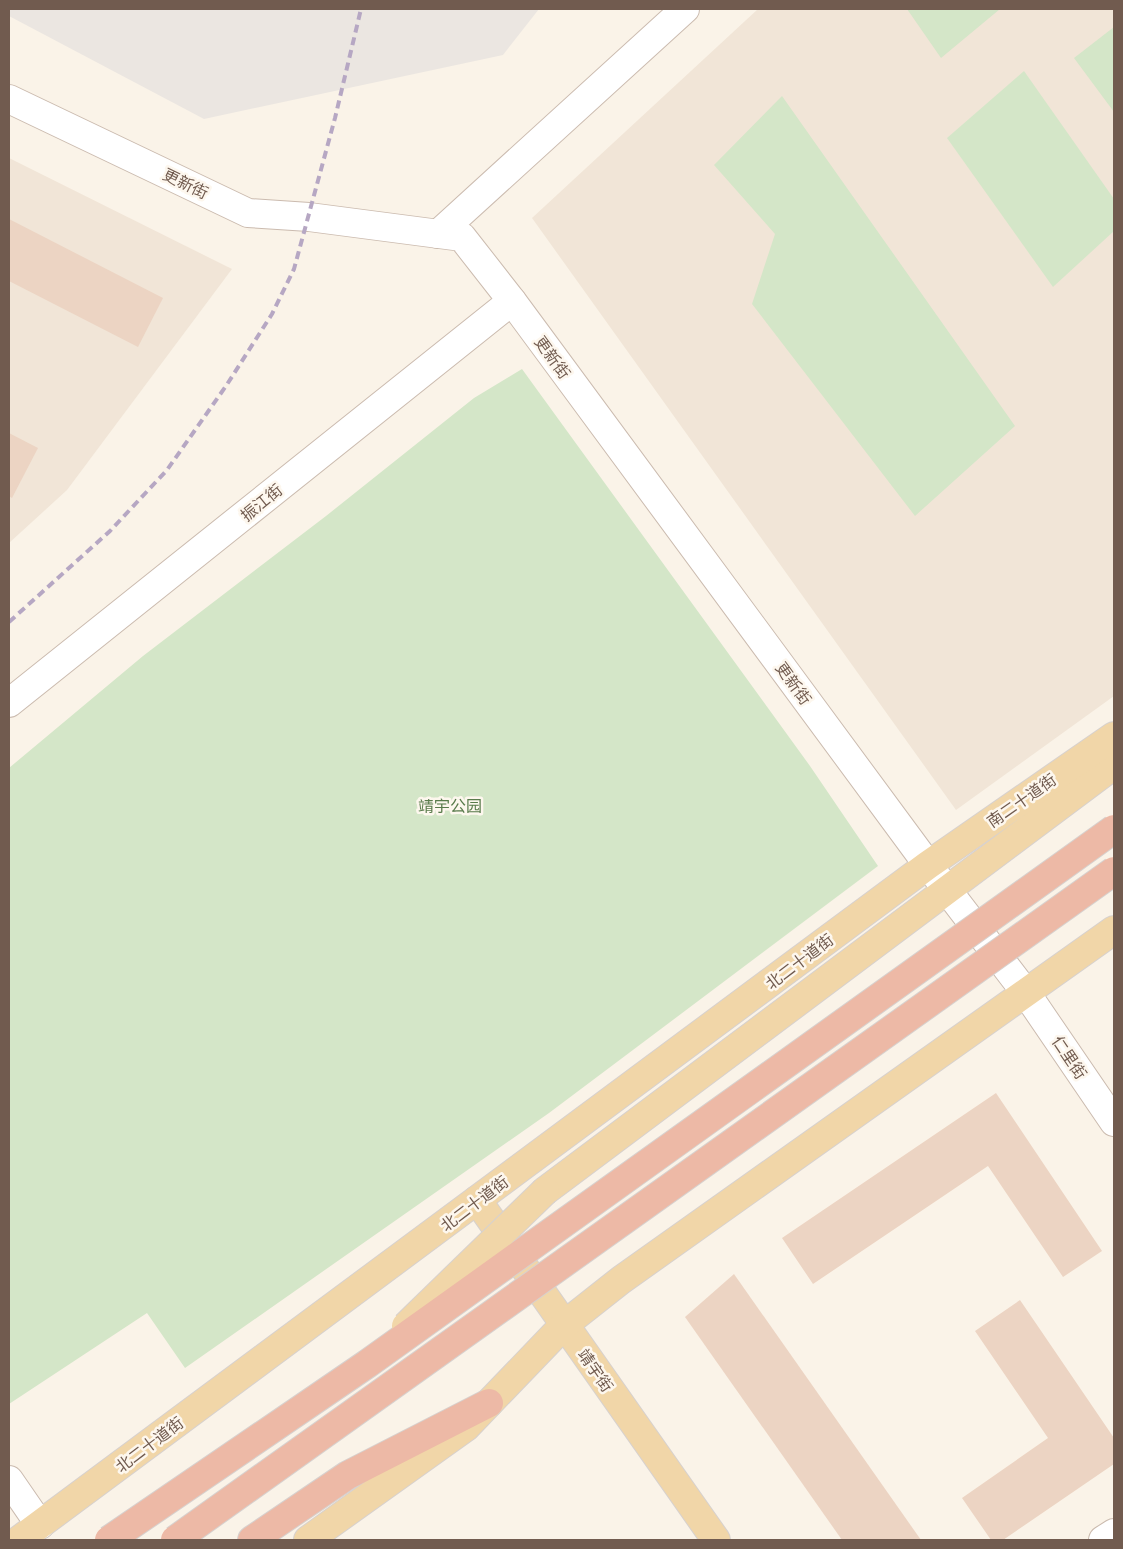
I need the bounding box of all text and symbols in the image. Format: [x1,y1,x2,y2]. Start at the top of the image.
street label: 更新街 [160,164,212,202]
street label: 更新街 [531,332,575,382]
street label: 振江街 [236,480,286,524]
street label: 更新街 [772,658,816,708]
street label: 南二十道街 [983,769,1059,831]
park label: 靖宇公园 [418,796,482,815]
street label: 北二十道街 [761,929,837,993]
street label: 仁里街 [1049,1032,1091,1082]
street label: 北二十道街 [436,1171,512,1235]
street label: 靖宇街 [574,1345,618,1395]
street label: 北二十道街 [111,1412,187,1476]

